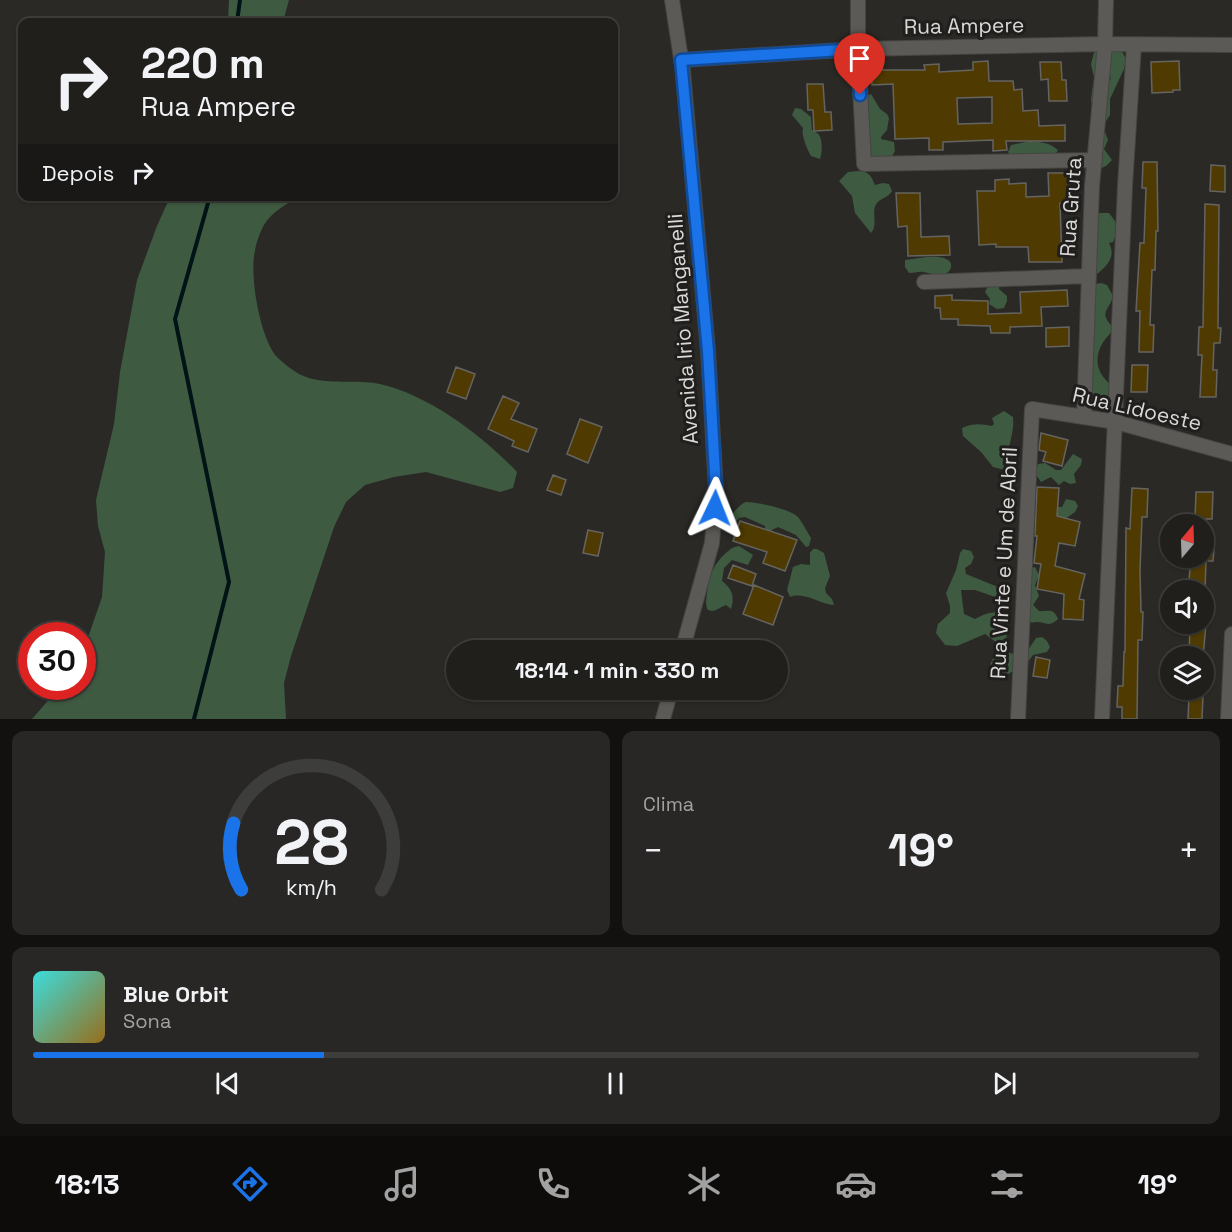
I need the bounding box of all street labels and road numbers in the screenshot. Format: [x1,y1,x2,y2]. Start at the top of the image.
street label: Rua Ampere [904,11,1024,40]
street label: Rua Gruta [1054,156,1087,258]
street label: Avenida Irio Manganelli [661,213,704,445]
street label: Rua Lidoeste [1070,381,1204,436]
street label: Rua Vinte e Um de Abril [984,446,1023,680]

